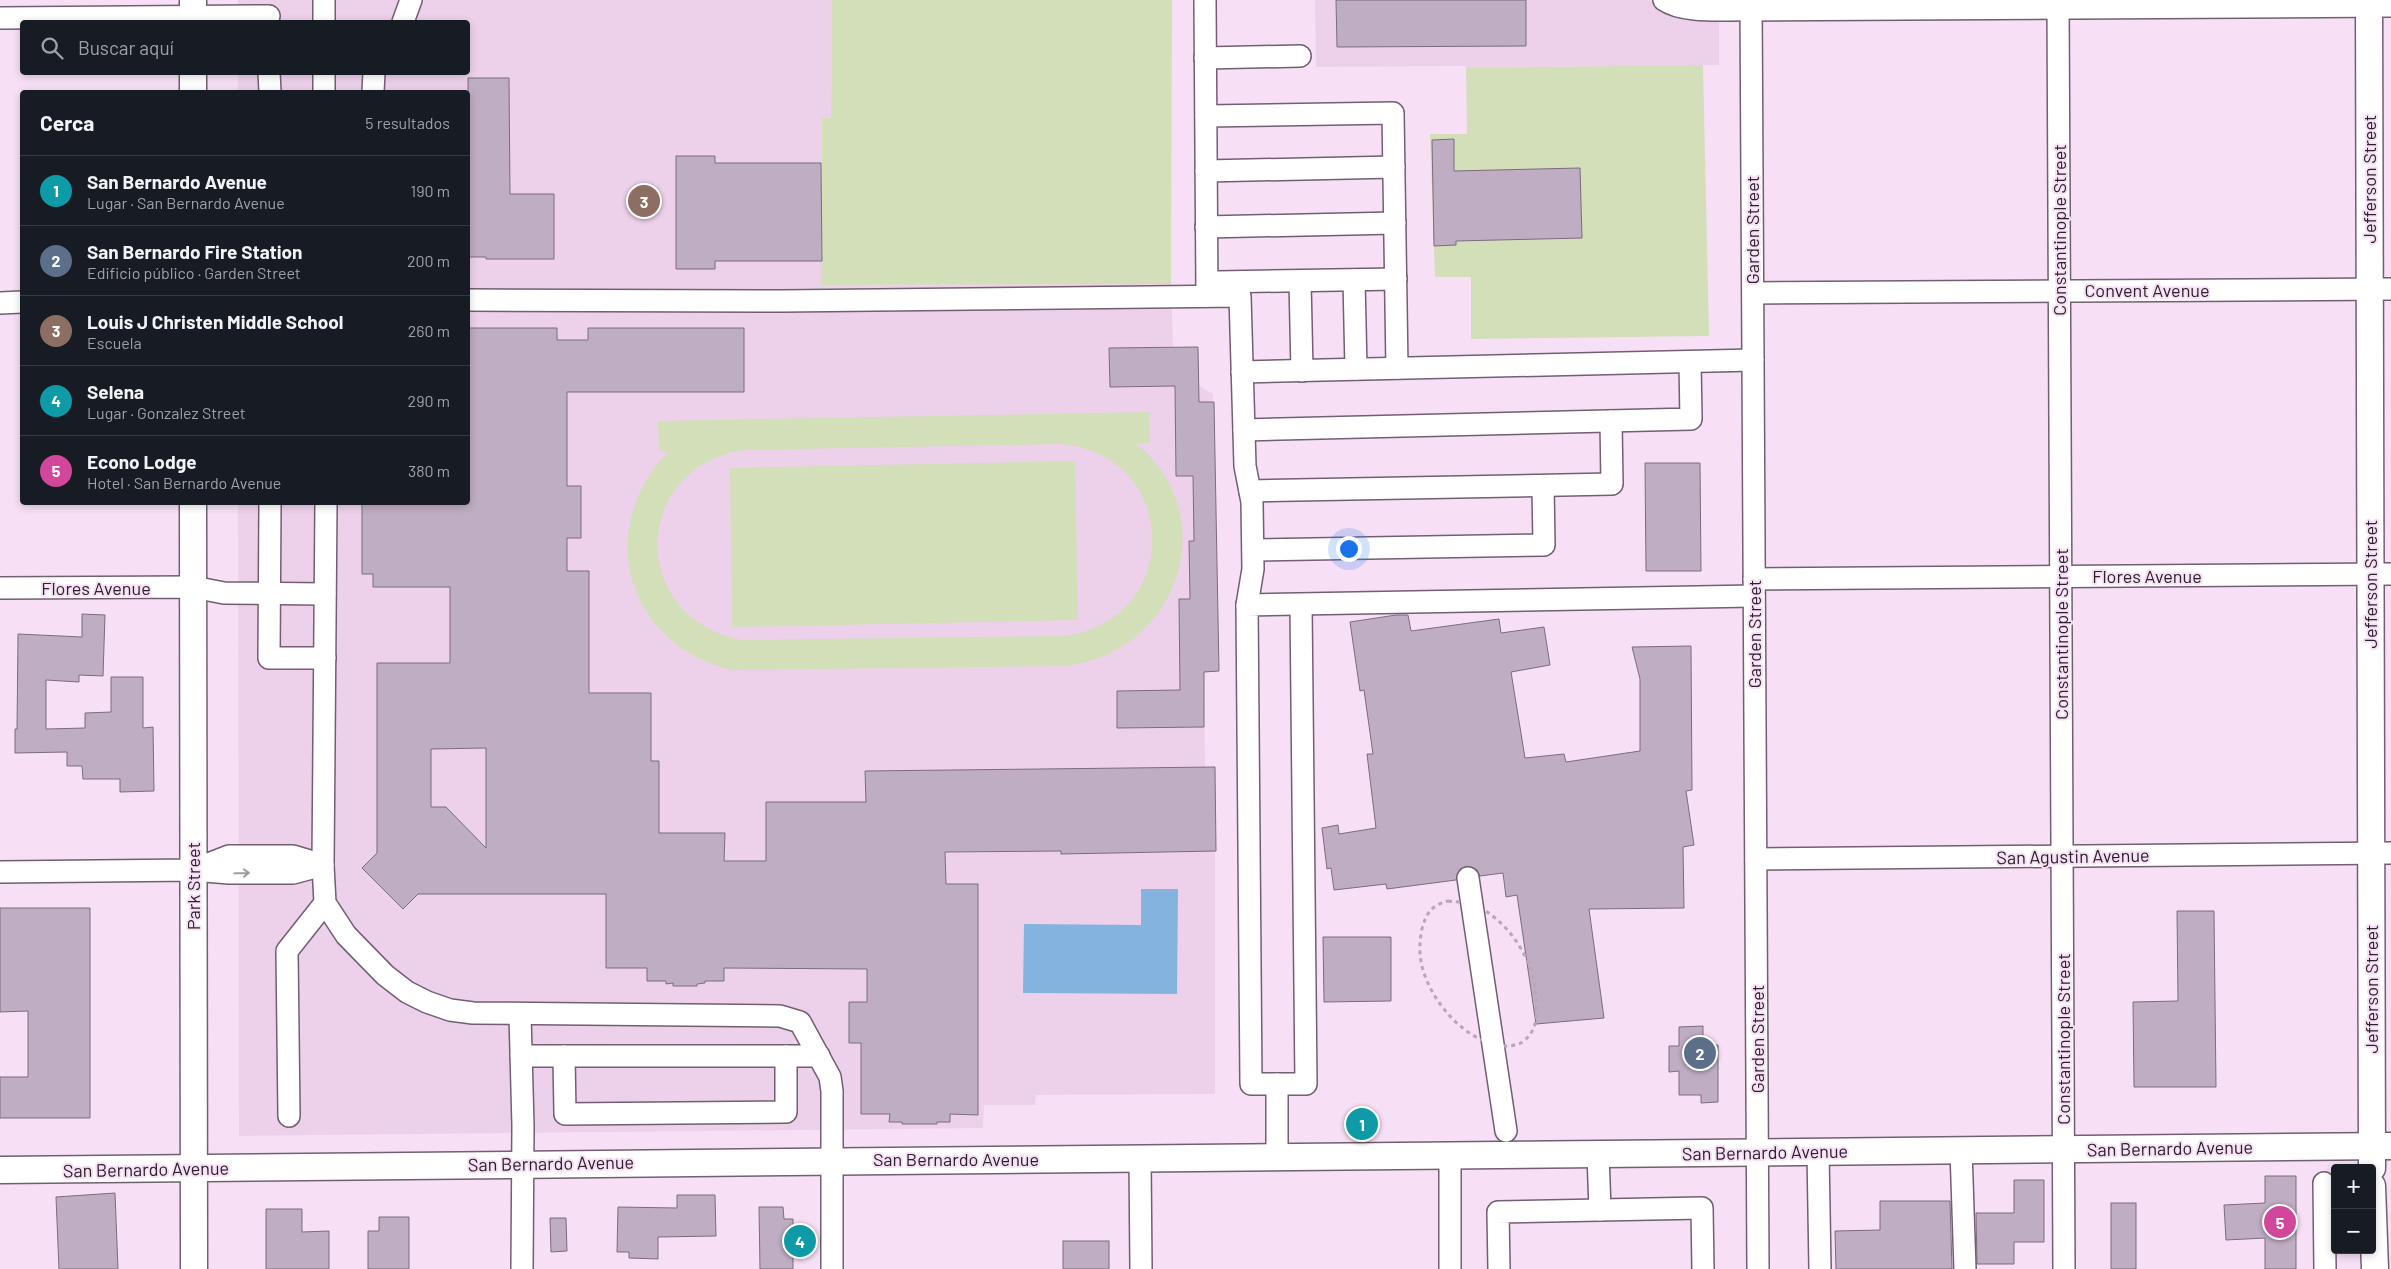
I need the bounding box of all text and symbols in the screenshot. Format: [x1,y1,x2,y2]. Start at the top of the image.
search box [20,20,470,75]
icon: search [38,34,66,62]
text: Buscar aquí [78,36,174,59]
text: Cerca [40,110,94,135]
text: 5 resultados [365,113,450,132]
street label: Jefferson Street [2358,115,2380,243]
street label: Constantinople Street [2048,144,2070,316]
text: San Bernardo Avenue [87,170,267,193]
street label: Garden Street [1741,176,1763,284]
text: 1 [53,181,59,200]
text: 190 m [411,181,450,200]
pin: 3 [628,182,660,220]
text: Lugar · San Bernardo Avenue [87,193,285,212]
text: San Bernardo Fire Station [87,240,303,263]
text: 2 [52,251,60,270]
text: 200 m [407,251,450,270]
text: Edificio público · Garden Street [87,263,301,282]
street label: Convent Avenue [2084,279,2210,301]
text: Louis J Christen Middle School [87,310,344,333]
text: 3 [52,321,60,340]
text: 260 m [408,321,450,340]
text: Escuela [87,333,142,352]
text: Selena [87,380,144,403]
text: 4 [51,391,61,410]
text: 290 m [408,391,450,410]
text: Lugar · Gonzalez Street [87,403,246,422]
text: Econo Lodge [87,450,197,473]
text: 5 [52,461,60,480]
text: 380 m [408,461,450,480]
text: Hotel · San Bernardo Avenue [87,473,281,492]
street label: Jefferson Street [2359,520,2381,648]
your location [1336,536,1362,562]
street label: Constantinople Street [2050,548,2072,720]
street label: Flores Avenue [2092,565,2202,587]
street label: Flores Avenue [41,577,151,599]
street label: Garden Street [1743,580,1765,688]
street label: Park Street [182,842,204,930]
street label: San Agustin Avenue [1996,844,2150,868]
one-way arrow [233,868,249,878]
street label: Jefferson Street [2360,925,2382,1053]
street label: Constantinople Street [2052,953,2074,1125]
street label: Garden Street [1746,985,1768,1093]
pin: 2 [1684,1034,1716,1072]
pin: 1 [1346,1105,1378,1143]
street label: San Bernardo Avenue [2087,1136,2253,1160]
street label: San Bernardo Avenue [1682,1140,1848,1164]
street label: San Bernardo Avenue [873,1148,1039,1170]
street label: San Bernardo Avenue [468,1151,634,1175]
street label: San Bernardo Avenue [63,1157,229,1181]
map controls [2331,1164,2376,1254]
button: + [2331,1164,2376,1209]
pin: 5 [2264,1203,2296,1241]
button: − [2331,1209,2376,1254]
pin: 4 [784,1222,816,1260]

